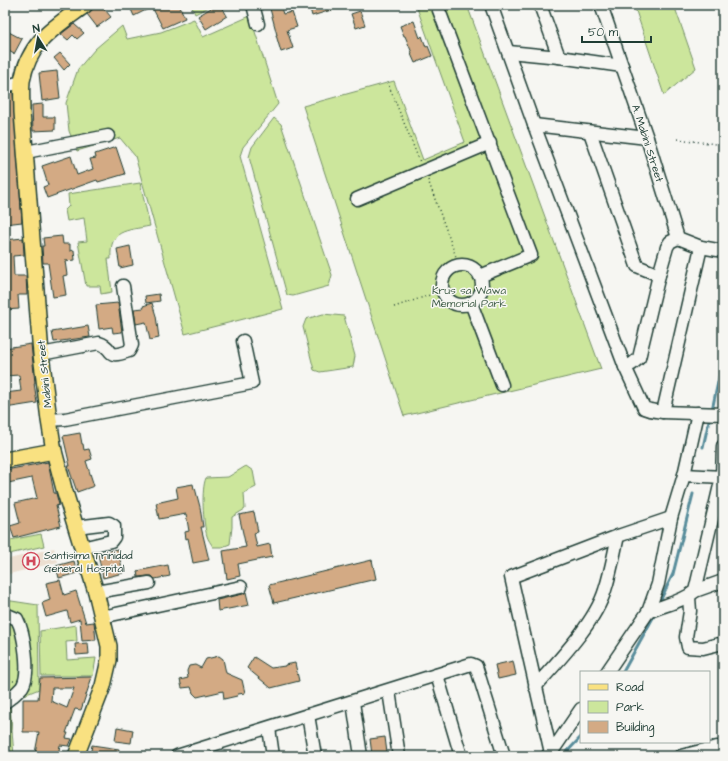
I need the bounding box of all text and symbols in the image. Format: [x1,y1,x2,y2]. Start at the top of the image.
north arrow [18,18,58,58]
scale bar [582,18,651,44]
text: N [31,21,41,37]
text: 50 m [588,24,619,41]
street label: A. Mabini Street [628,102,667,185]
park label: Krus sa Wawa Memorial Park [432,283,507,311]
street label: Mabini Street [33,339,56,409]
place label: Santisima Trinidad General Hospital [44,548,133,576]
hospital icon: Santisima Trinidad General Hospital [21,551,41,571]
legend [580,671,710,743]
text: Road [616,679,644,696]
text: Park [616,699,644,716]
text: Building [616,719,654,737]

